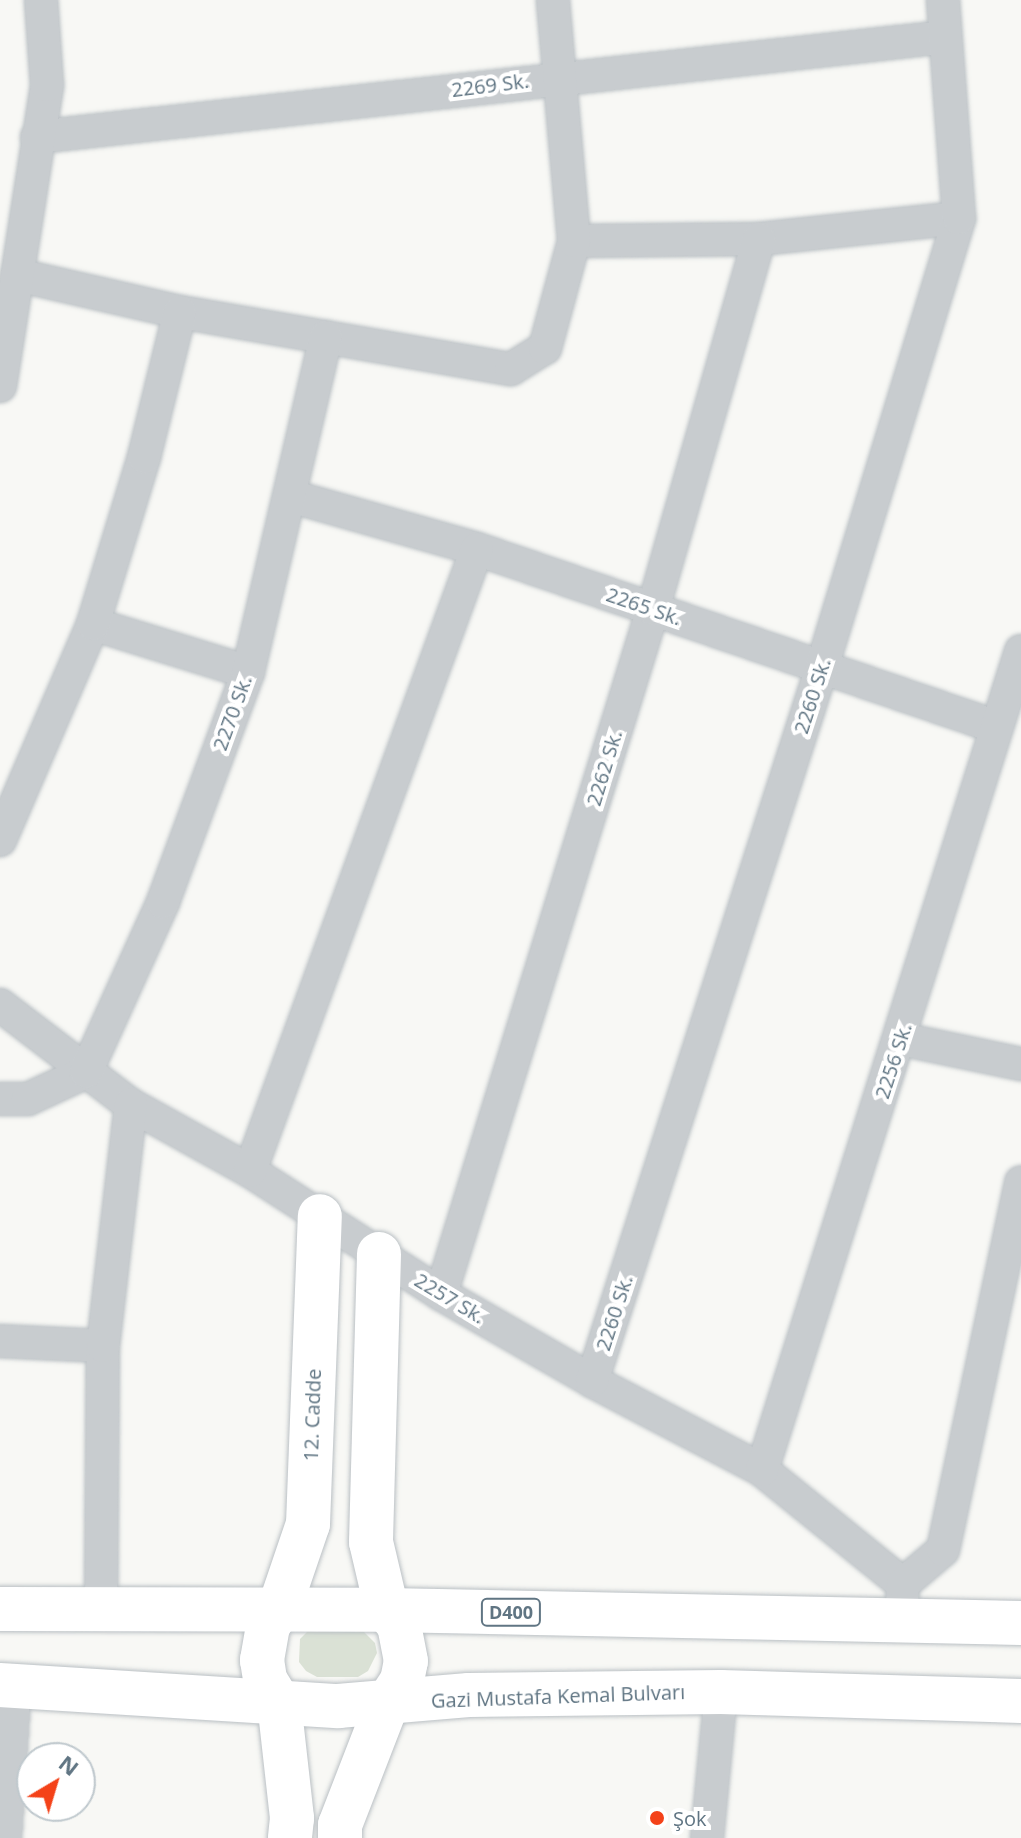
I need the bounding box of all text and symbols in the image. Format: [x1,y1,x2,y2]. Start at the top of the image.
street label: 2269 Sk. [450,68,530,102]
street label: 2265 Sk. [603,582,685,630]
street label: 2260 Sk. [789,655,835,737]
street label: 2270 Sk. [207,672,257,754]
street label: 2262 Sk. [581,727,627,809]
street label: 2256 Sk. [870,1020,916,1102]
street label: 2257 Sk. [411,1268,489,1328]
street label: 2260 Sk. [591,1272,637,1354]
street label: 12. Cadde [298,1368,326,1462]
road number: D400 [479,1598,543,1626]
street label: Gazi Mustafa Kemal Bulvarı [431,1680,685,1712]
north arrow [16,1742,96,1822]
text: N [53,1747,86,1782]
place label: Şok [673,1806,707,1830]
marker: Şok [648,1809,666,1827]

